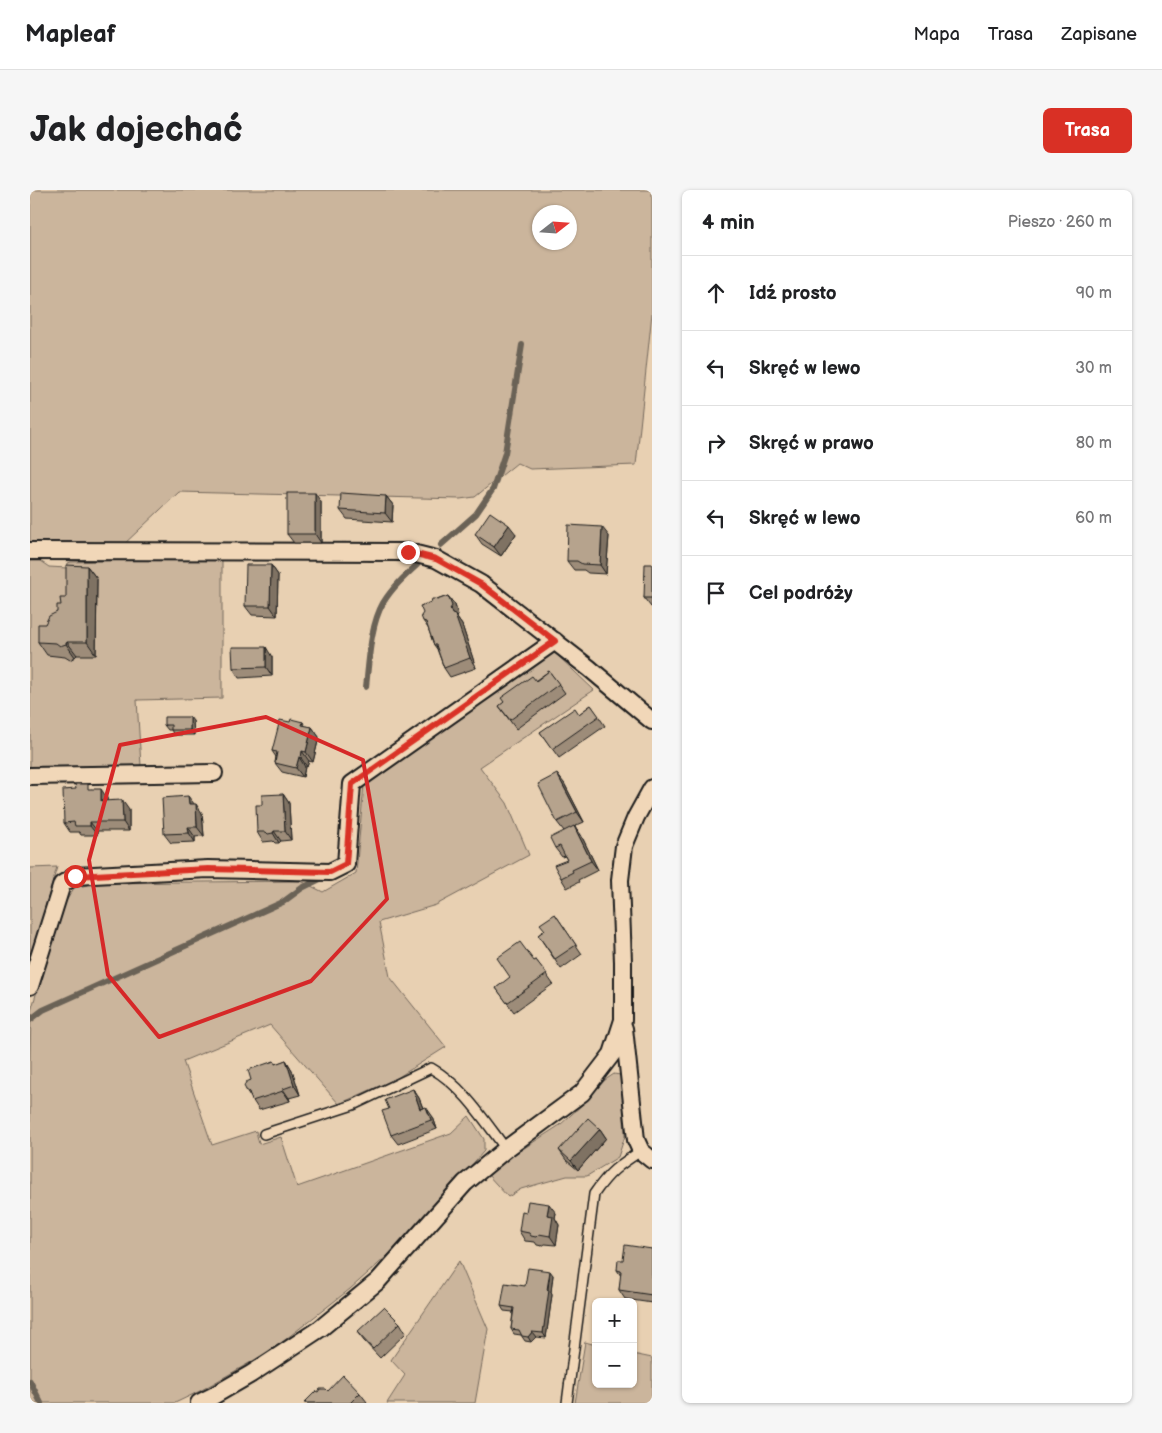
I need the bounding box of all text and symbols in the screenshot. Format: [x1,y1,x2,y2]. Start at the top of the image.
text: Mapleaf [25,20,116,49]
text: Mapa [913,24,960,45]
text: Trasa [988,24,1033,45]
text: Zapisane [1061,24,1137,45]
button: Trasa [1043,108,1132,153]
text: Jak dojechać [30,109,243,152]
north arrow [532,205,577,250]
text: 4 min [702,210,755,235]
text: Pieszo · 260 m [1008,213,1112,232]
icon: ahead [702,279,730,307]
text: Idź prosto [749,282,837,305]
text: 90 m [1076,284,1112,303]
icon: left [702,354,730,382]
text: Skręć w lewo [749,357,861,380]
text: 30 m [1075,359,1112,378]
icon: right [702,429,730,457]
text: Skręć w prawo [749,432,874,455]
text: 80 m [1076,434,1112,453]
icon: left [702,504,730,532]
text: Skręć w lewo [749,507,861,530]
text: 60 m [1075,509,1112,528]
route end [397,541,420,564]
icon: arrive [702,579,730,607]
text: Cel podróży [749,582,853,605]
route start [64,865,87,888]
map controls [592,1298,637,1388]
button: + [592,1298,637,1343]
button: − [592,1343,637,1388]

